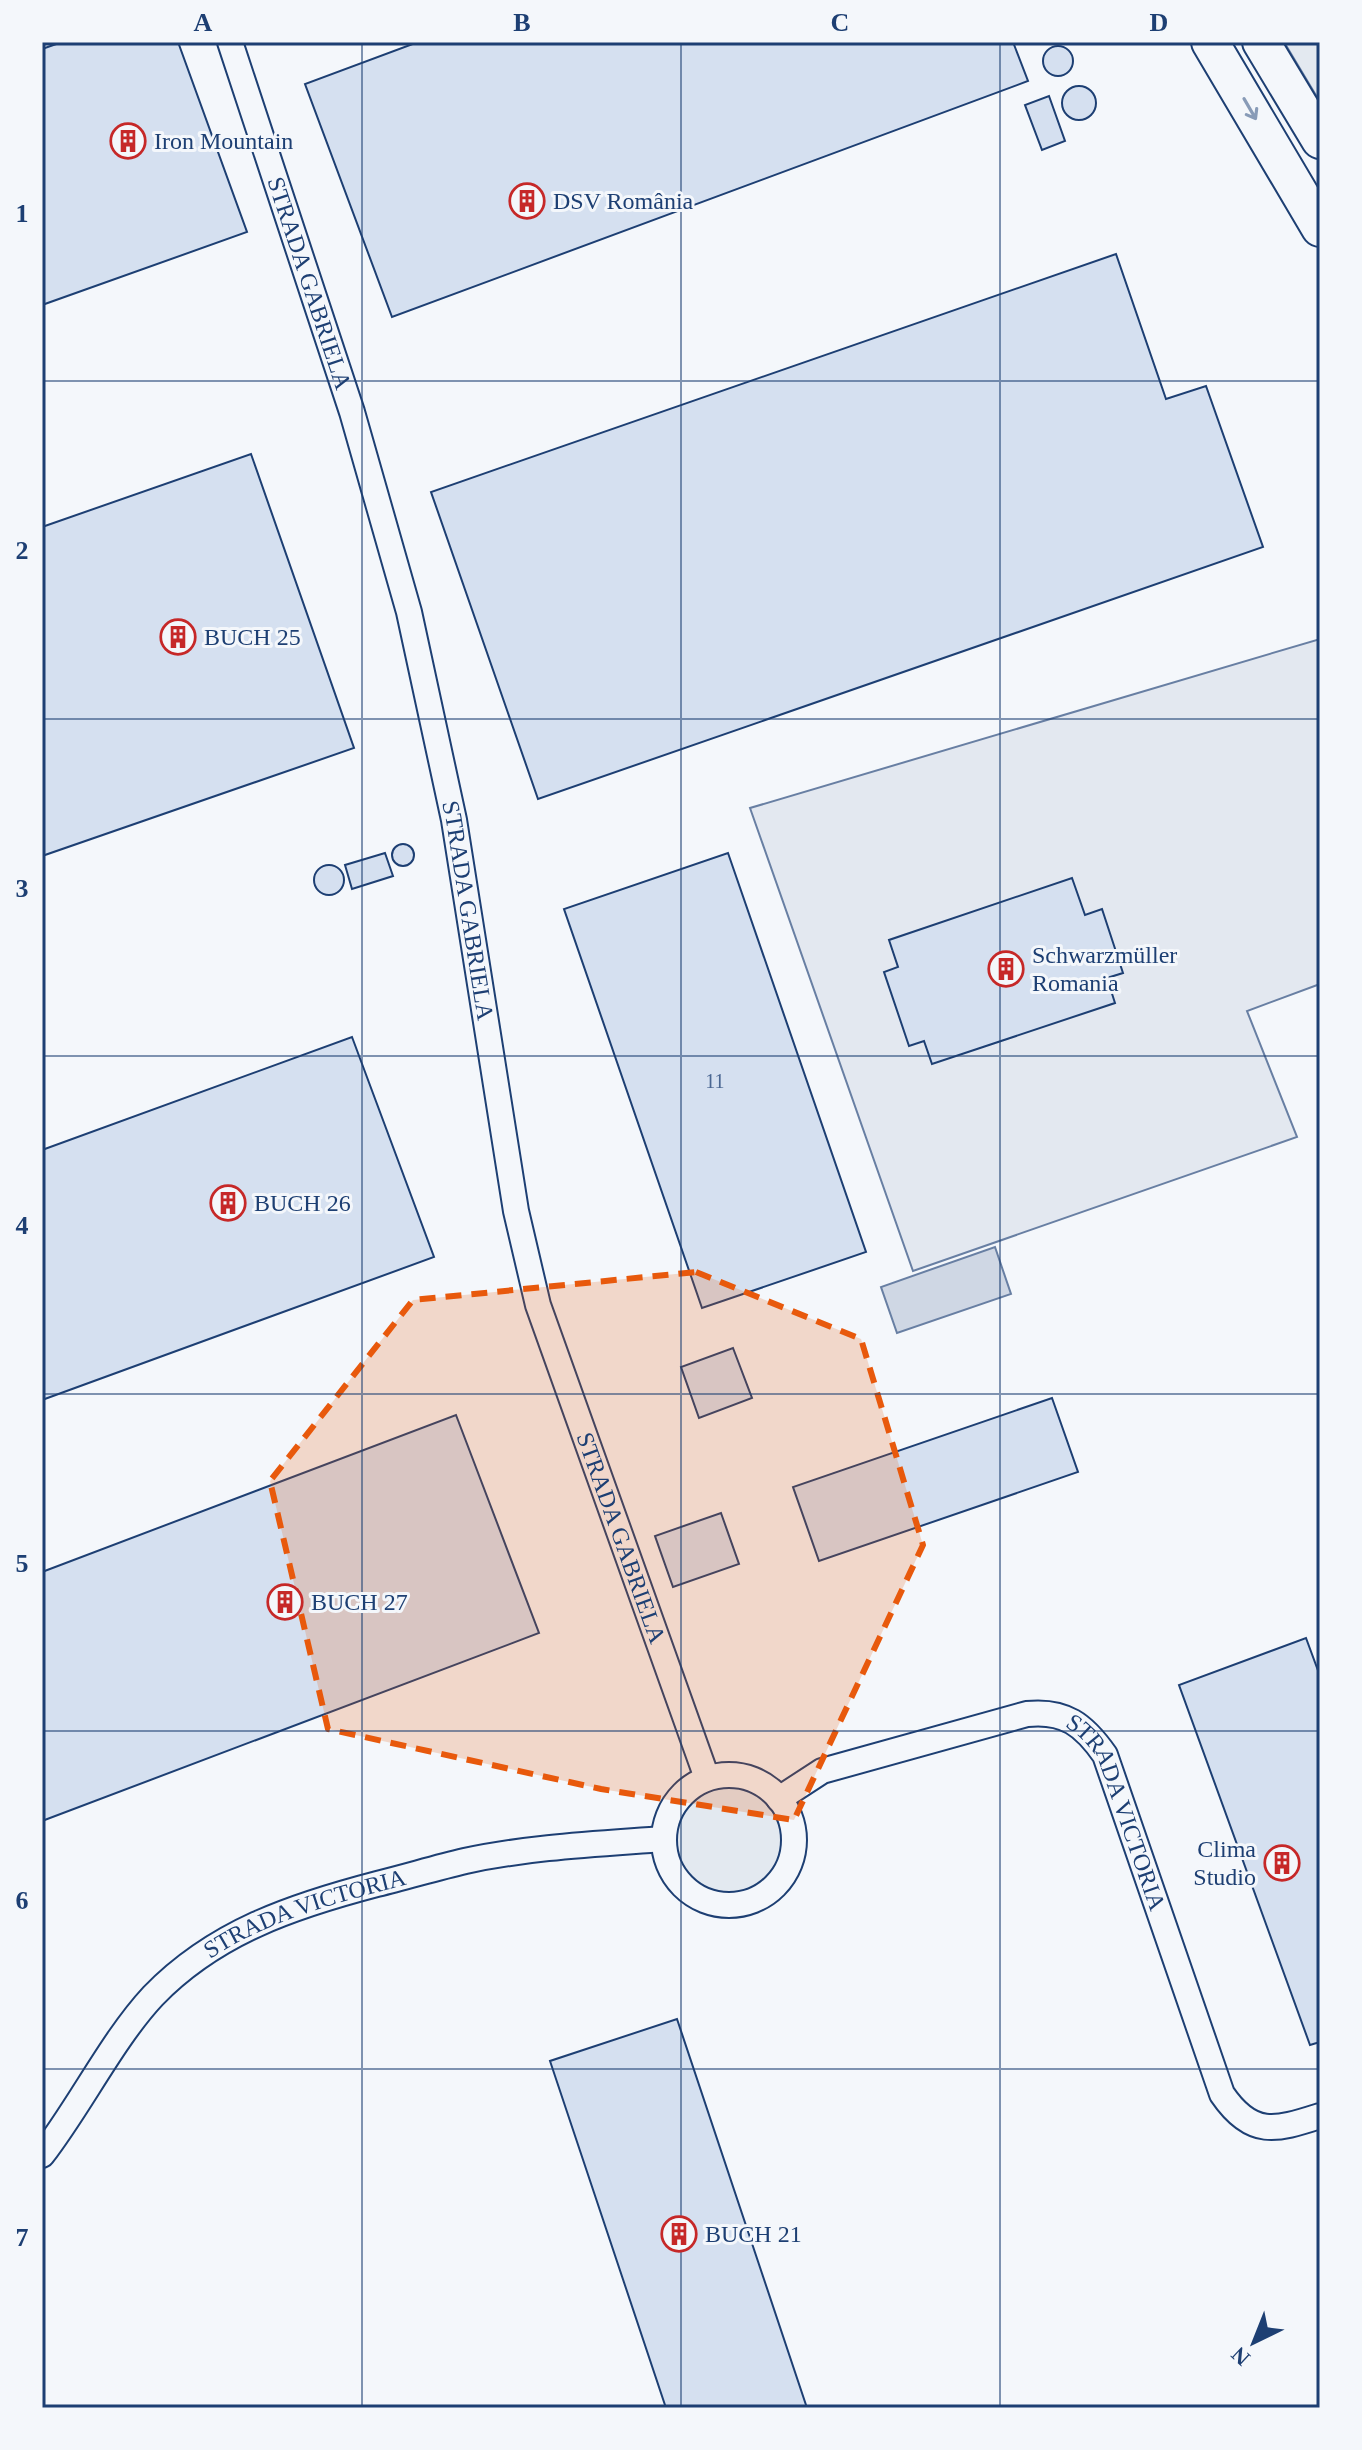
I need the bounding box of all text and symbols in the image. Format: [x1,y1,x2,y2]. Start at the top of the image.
text: A [194,8,213,37]
text: B [513,8,531,37]
text: C [831,8,849,37]
text: D [1150,8,1168,37]
one-way arrow [1243,97,1259,120]
building icon: Iron Mountain [109,122,147,160]
place label: Iron Mountain [154,128,293,154]
street label: STRADA GABRIELA [262,174,357,393]
building icon: DSV România [508,182,546,220]
place label: DSV România [553,188,694,214]
text: 1 [16,199,29,228]
text: 2 [16,536,29,565]
building icon: BUCH 25 [159,618,197,656]
place label: BUCH 25 [204,624,301,650]
street label: STRADA GABRIELA [437,798,499,1023]
text: 3 [16,874,29,903]
place label: Schwarzmüller Romania [1032,942,1177,996]
building icon: Schwarzmüller Romania [987,950,1025,988]
house number: 11 [705,1070,725,1092]
building icon: BUCH 26 [209,1184,247,1222]
place label: BUCH 26 [254,1190,351,1216]
text: 4 [16,1211,29,1240]
street label: STRADA GABRIELA [572,1429,671,1647]
text: 5 [16,1549,29,1578]
building icon: BUCH 27 [266,1583,304,1621]
place label: BUCH 27 [311,1589,408,1615]
street label: STRADA VICTORIA [1062,1708,1171,1914]
place label: Clima Studio [1193,1836,1256,1890]
building icon: Clima Studio [1263,1844,1301,1882]
street label: STRADA VICTORIA [199,1864,409,1963]
text: 6 [16,1886,29,1915]
building icon: BUCH 21 [660,2215,698,2253]
place label: BUCH 21 [705,2221,802,2247]
text: 7 [16,2223,29,2252]
north arrow [1214,2302,1294,2382]
text: N [1226,2342,1255,2371]

